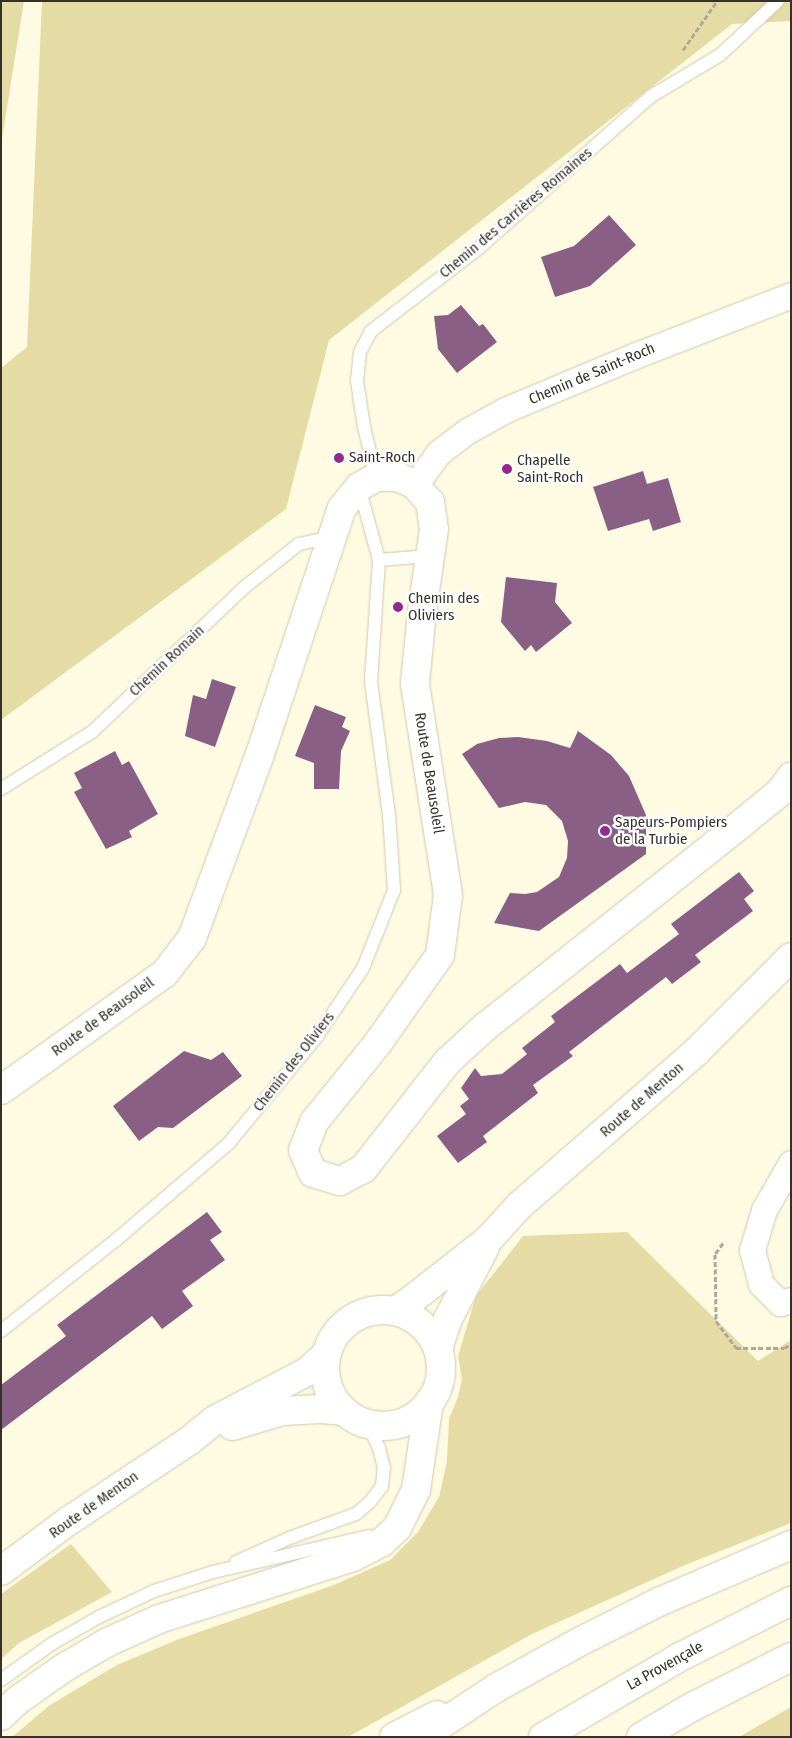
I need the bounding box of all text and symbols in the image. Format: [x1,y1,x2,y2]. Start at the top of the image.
street label: Chemin des Carrières Romaines [436,144,596,282]
street label: Chemin de Saint-Roch [526,339,658,409]
place label: Saint-Roch [349,449,415,467]
place label: Chapelle Saint-Roch [517,451,583,486]
marker: Saint-Roch [333,452,345,464]
marker: Chapelle Saint-Roch [501,463,513,475]
place label: Chemin des Oliviers [408,589,479,624]
marker: Chemin des Oliviers [392,601,404,613]
street label: Chemin Romain [126,622,208,700]
street label: Route de Beausoleil [411,711,447,835]
place label: Sapeurs-Pompiers de la Turbie [615,813,727,848]
marker: Sapeurs-Pompiers de la Turbie [599,825,611,837]
street label: Route de Beausoleil [48,974,158,1060]
street label: Chemin des Oliviers [250,1009,338,1115]
street label: Route de Menton [597,1059,687,1141]
street label: Route de Menton [46,1468,142,1542]
street label: La Provençale [624,1638,706,1694]

